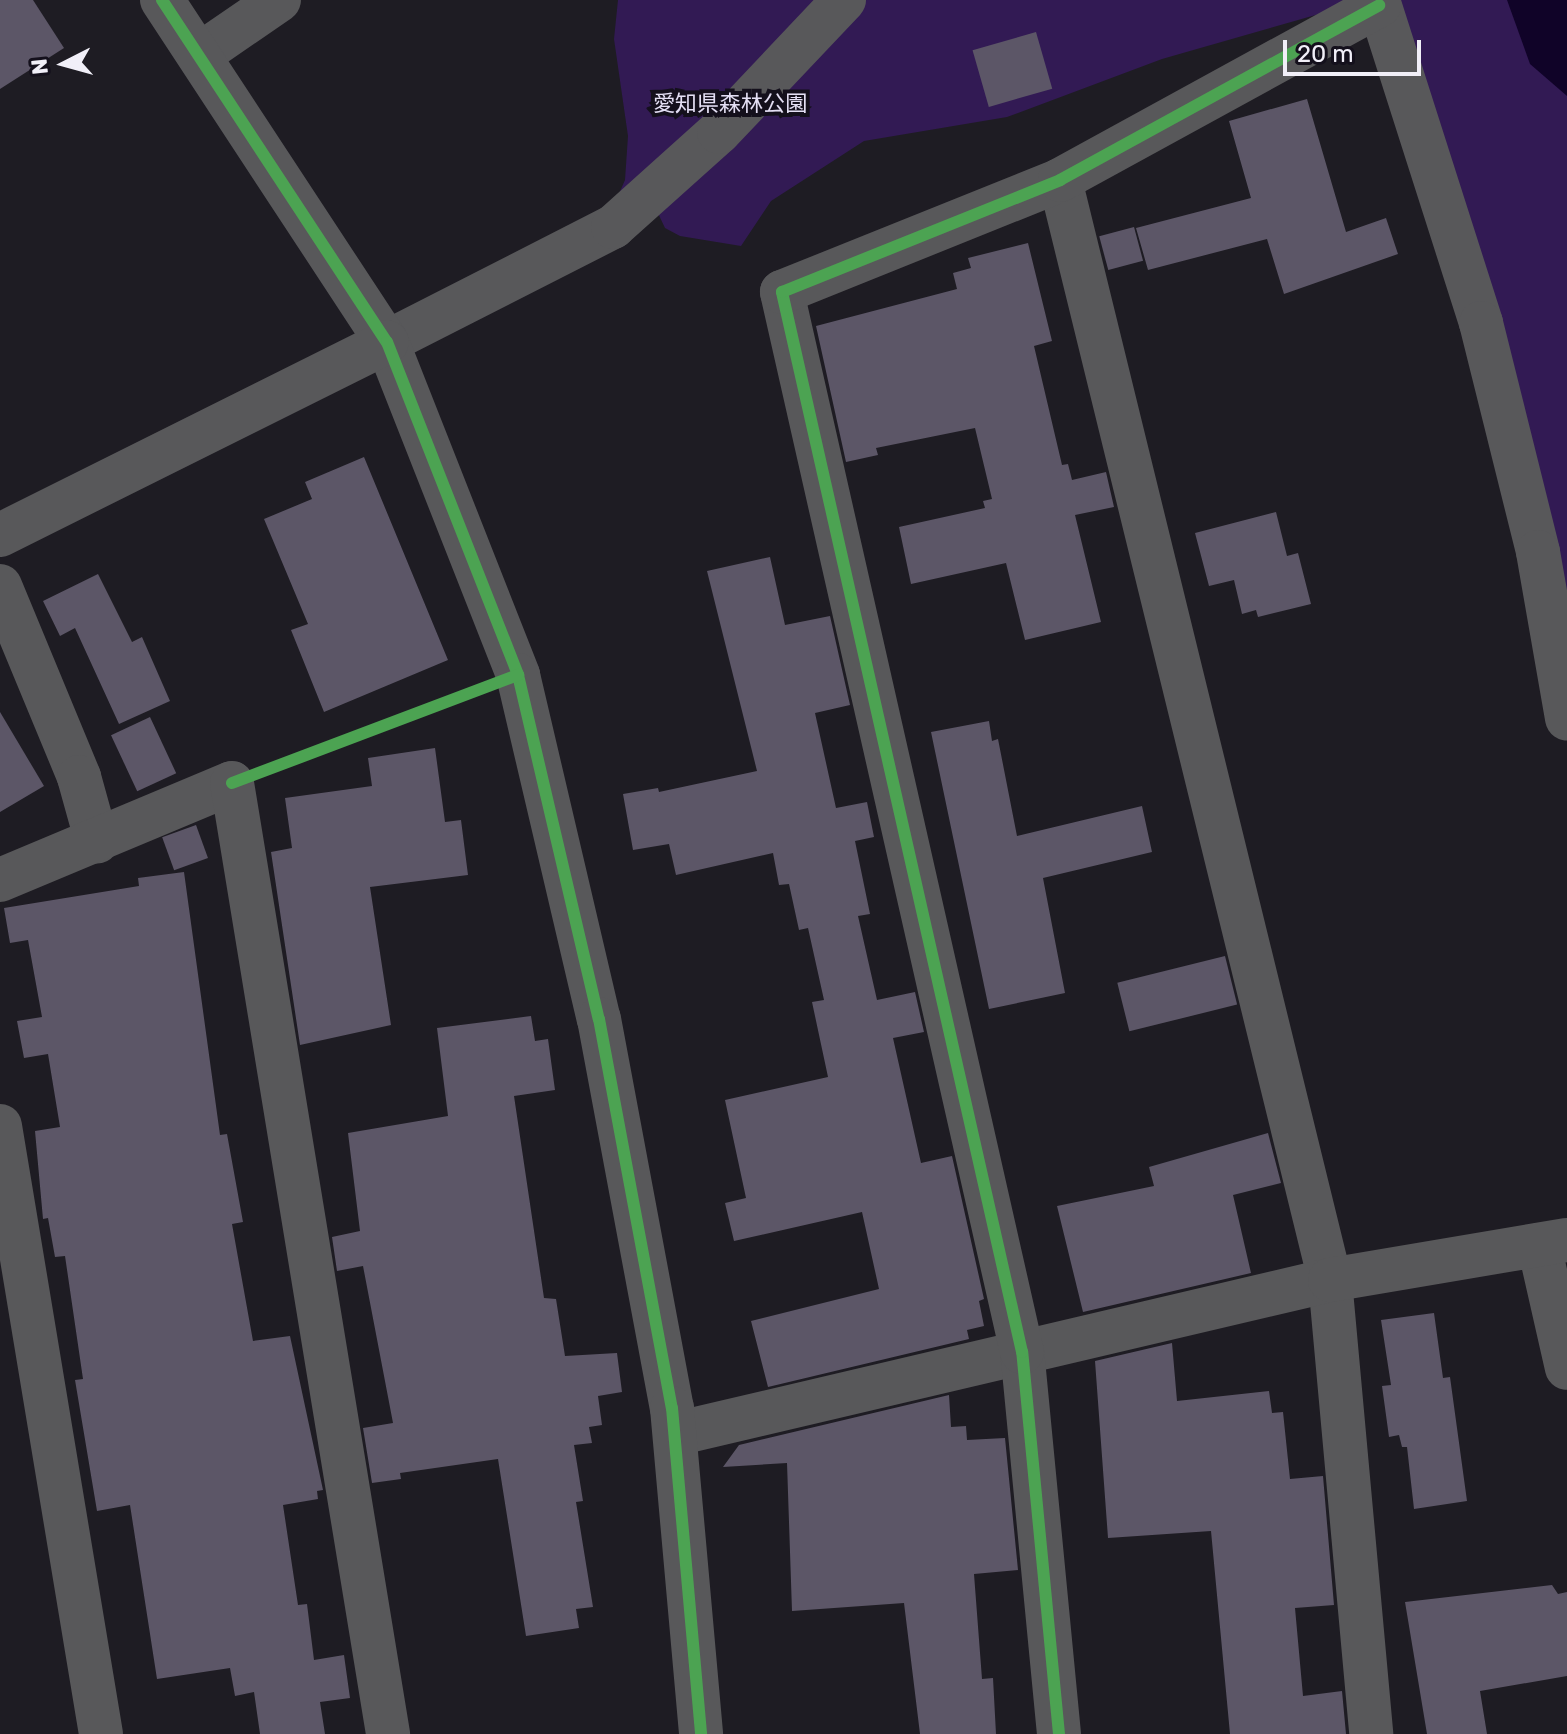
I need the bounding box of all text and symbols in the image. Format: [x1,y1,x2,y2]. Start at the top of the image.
north arrow [24,24,104,104]
scale bar [1287,24,1425,74]
text: 20 m [1297,40,1354,68]
text: N [25,57,54,76]
park label: 愛知県森林公園 [653,91,807,117]

